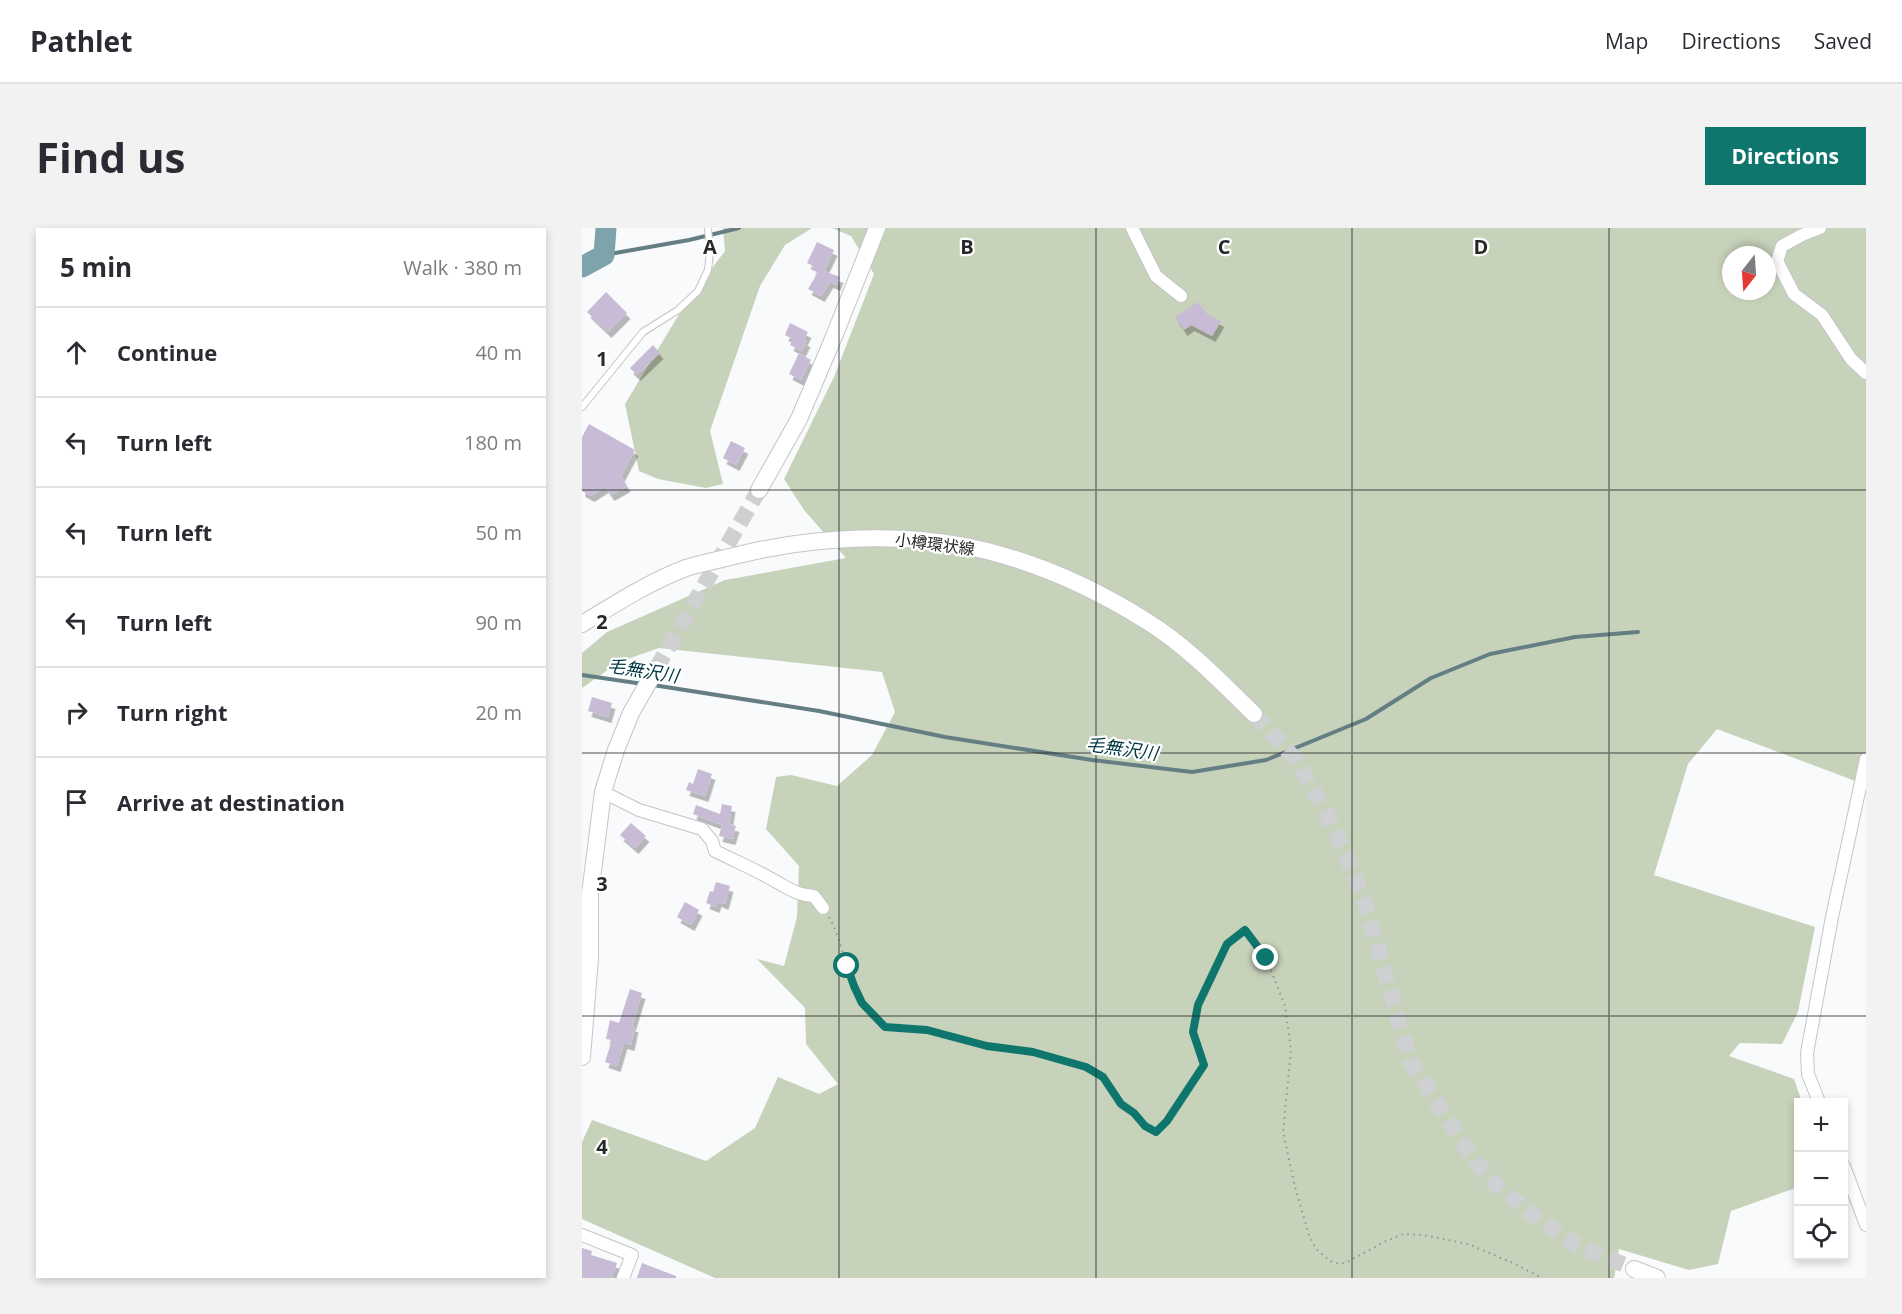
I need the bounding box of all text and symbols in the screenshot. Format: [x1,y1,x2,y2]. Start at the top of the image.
text: Pathlet [30,22,132,60]
text: Map [1605,27,1648,55]
text: Directions [1681,27,1781,55]
text: Saved [1814,27,1872,55]
button: Directions [1705,127,1866,185]
text: Find us [36,128,185,185]
text: A [703,233,717,260]
text: B [960,233,974,260]
text: C [1218,233,1231,260]
text: D [1474,233,1488,260]
north arrow [1722,246,1776,300]
text: 5 min [60,249,132,285]
text: Walk · 380 m [403,254,522,281]
icon: ahead [60,336,93,369]
text: Continue [117,337,217,367]
text: 40 m [475,339,522,366]
text: 1 [596,345,608,372]
icon: left [60,426,93,459]
text: Turn left [117,427,212,457]
text: 180 m [464,429,522,456]
icon: left [60,516,93,549]
text: Turn left [117,517,212,547]
text: 50 m [475,519,522,546]
street label: 小樽環状線 [894,528,976,560]
icon: left [60,606,93,639]
text: Turn left [117,607,212,637]
text: 2 [596,608,608,635]
text: 90 m [475,609,522,636]
water label: 毛無沢川 [606,653,683,688]
icon: right [60,696,93,729]
text: Turn right [117,697,228,727]
text: 20 m [475,699,522,726]
water label: 毛無沢川 [1085,731,1161,765]
icon: arrive [60,786,93,819]
text: Arrive at destination [117,787,345,817]
text: 3 [596,870,608,897]
route end [1252,944,1278,970]
route start [833,952,859,978]
map controls [1794,1098,1848,1260]
button: + [1794,1098,1848,1152]
text: 4 [596,1133,608,1160]
button: − [1794,1152,1848,1206]
button: locate [1794,1206,1848,1260]

